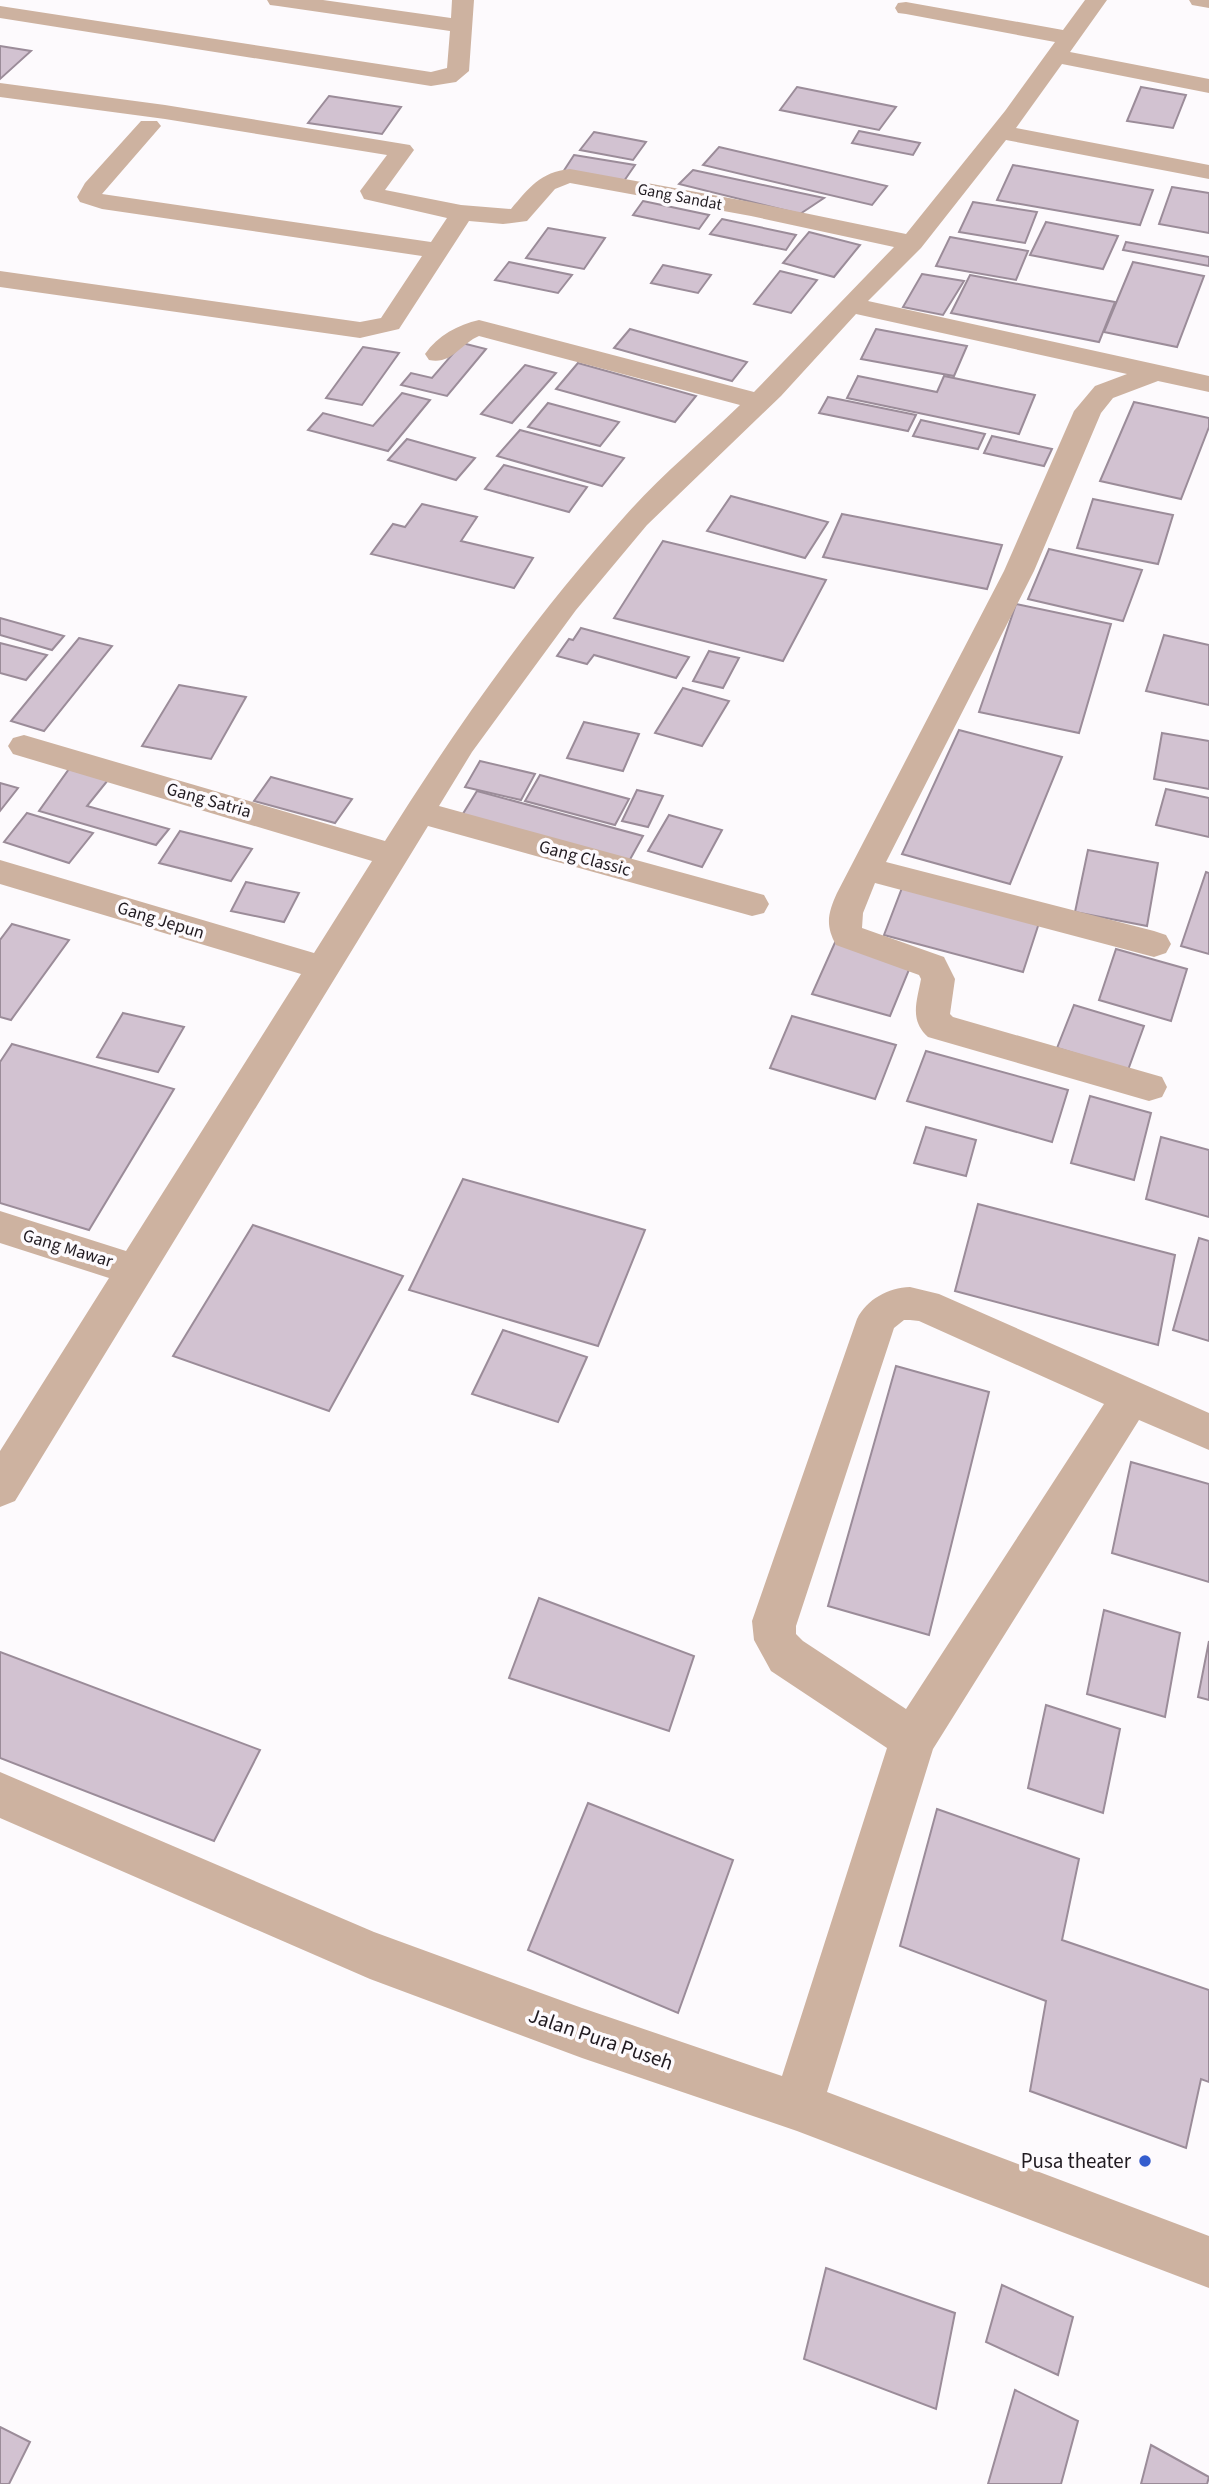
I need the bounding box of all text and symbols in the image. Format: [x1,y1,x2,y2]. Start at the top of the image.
street label: Gang Sandat [636,178,724,216]
street label: Gang Satria [164,776,254,824]
street label: Gang Classic [536,834,634,883]
street label: Gang Jepun [114,895,207,946]
street label: Gang Mawar [20,1223,117,1274]
street label: Jalan Pura Puseh [525,2000,677,2078]
place label: Pusa theater [1021,2146,1132,2176]
marker: Pusa theater [1137,2153,1153,2169]

